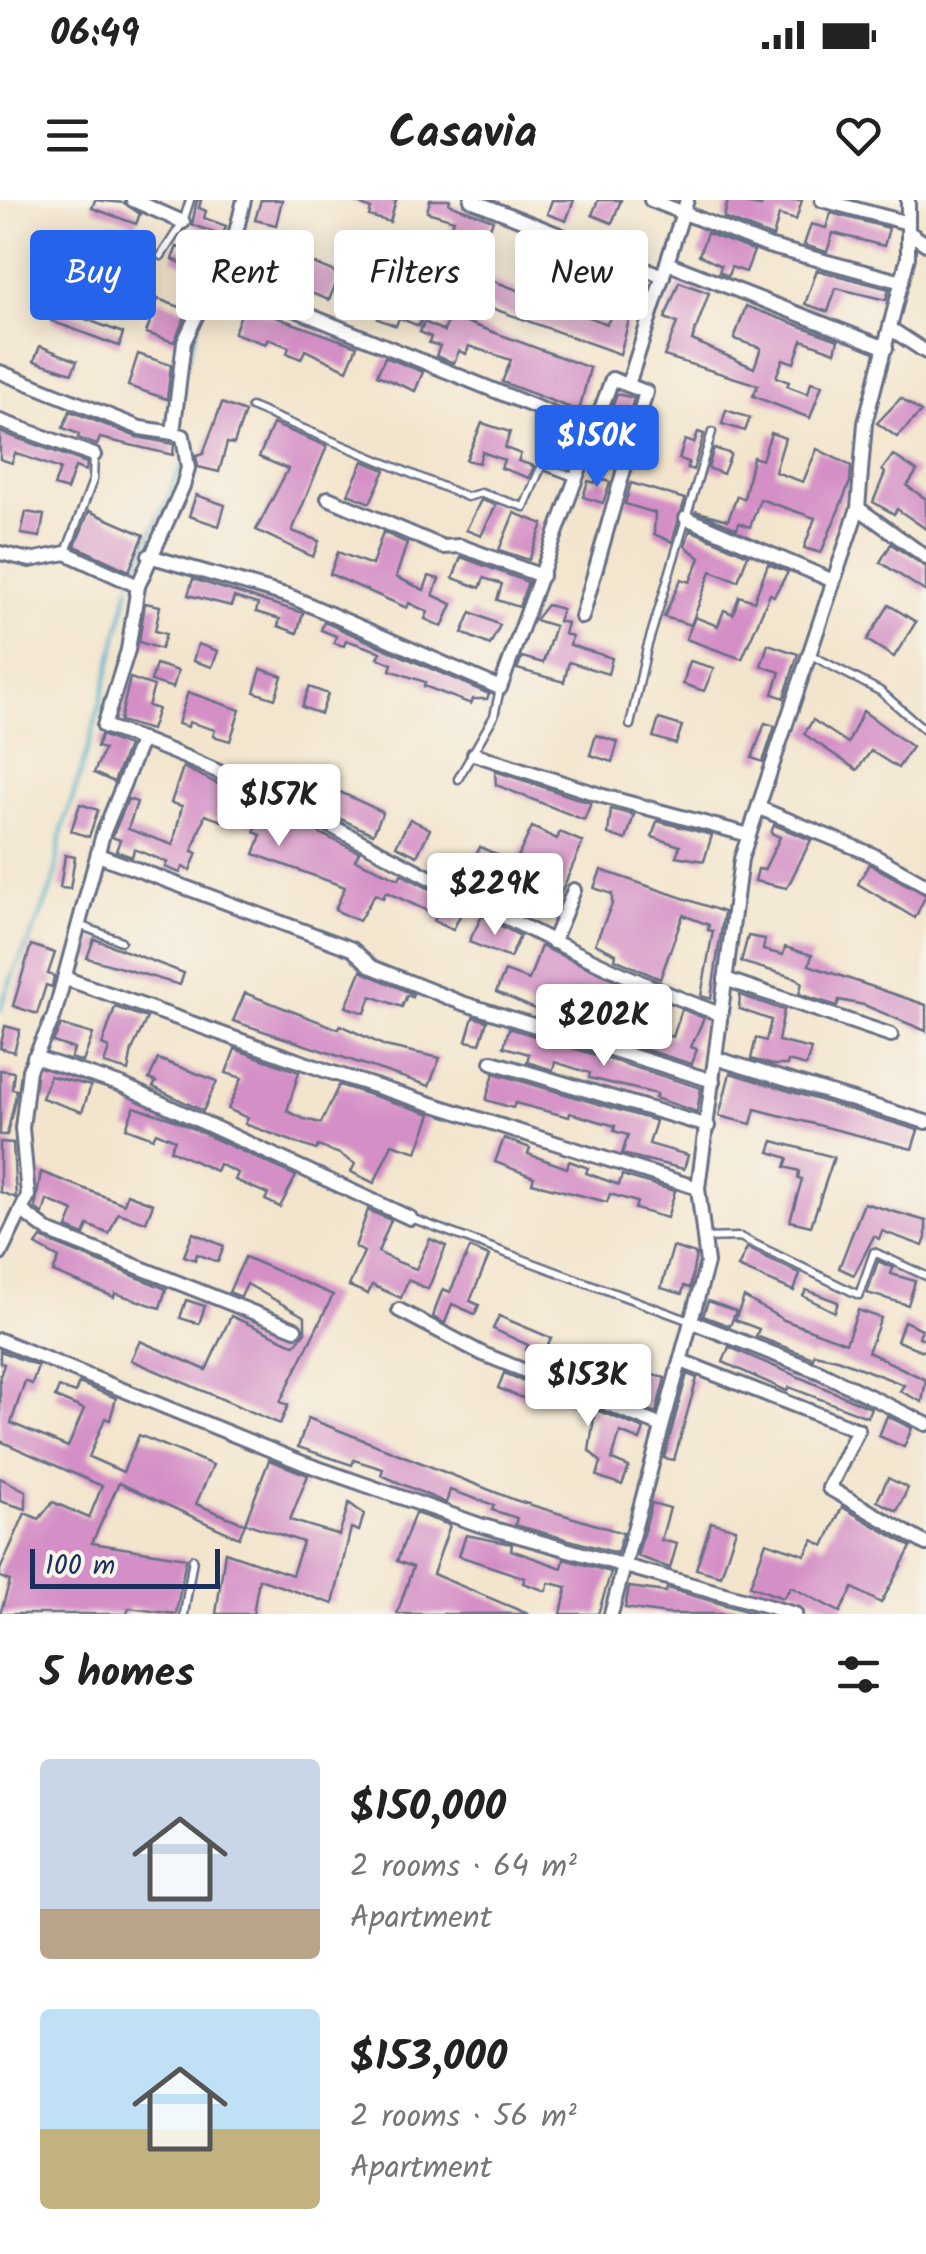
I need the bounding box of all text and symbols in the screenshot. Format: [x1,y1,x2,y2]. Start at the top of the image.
text: 06:49 [50,5,139,65]
text: Casavia [389,99,537,171]
icon: menu [40,108,95,163]
icon: heart [831,108,886,163]
chip: Buy [30,230,156,320]
chip: Rent [176,230,314,320]
chip: Filters [334,230,495,320]
chip: New [515,230,648,320]
pin: $150K [527,405,667,490]
text: $150K [557,412,637,463]
pin: $157K [209,764,349,849]
text: $157K [239,771,319,822]
pin: $229K [425,853,565,938]
text: $229K [449,860,541,911]
pin: $202K [534,984,674,1069]
text: $202K [558,991,650,1042]
pin: $153K [518,1344,658,1429]
text: $153K [547,1351,629,1402]
scale bar [30,1544,220,1588]
text: 100 m [45,1544,115,1589]
text: 5 homes [40,1641,195,1708]
icon: filters [831,1647,886,1702]
text: $150,000 [350,1775,506,1842]
icon: home [120,1799,240,1919]
text: 2 rooms · 64 m² [350,1842,577,1893]
text: Apartment [350,1893,492,1944]
text: $153,000 [350,2025,507,2092]
icon: home [120,2049,240,2169]
text: 2 rooms · 56 m² [350,2092,577,2143]
text: Apartment [350,2143,492,2194]

